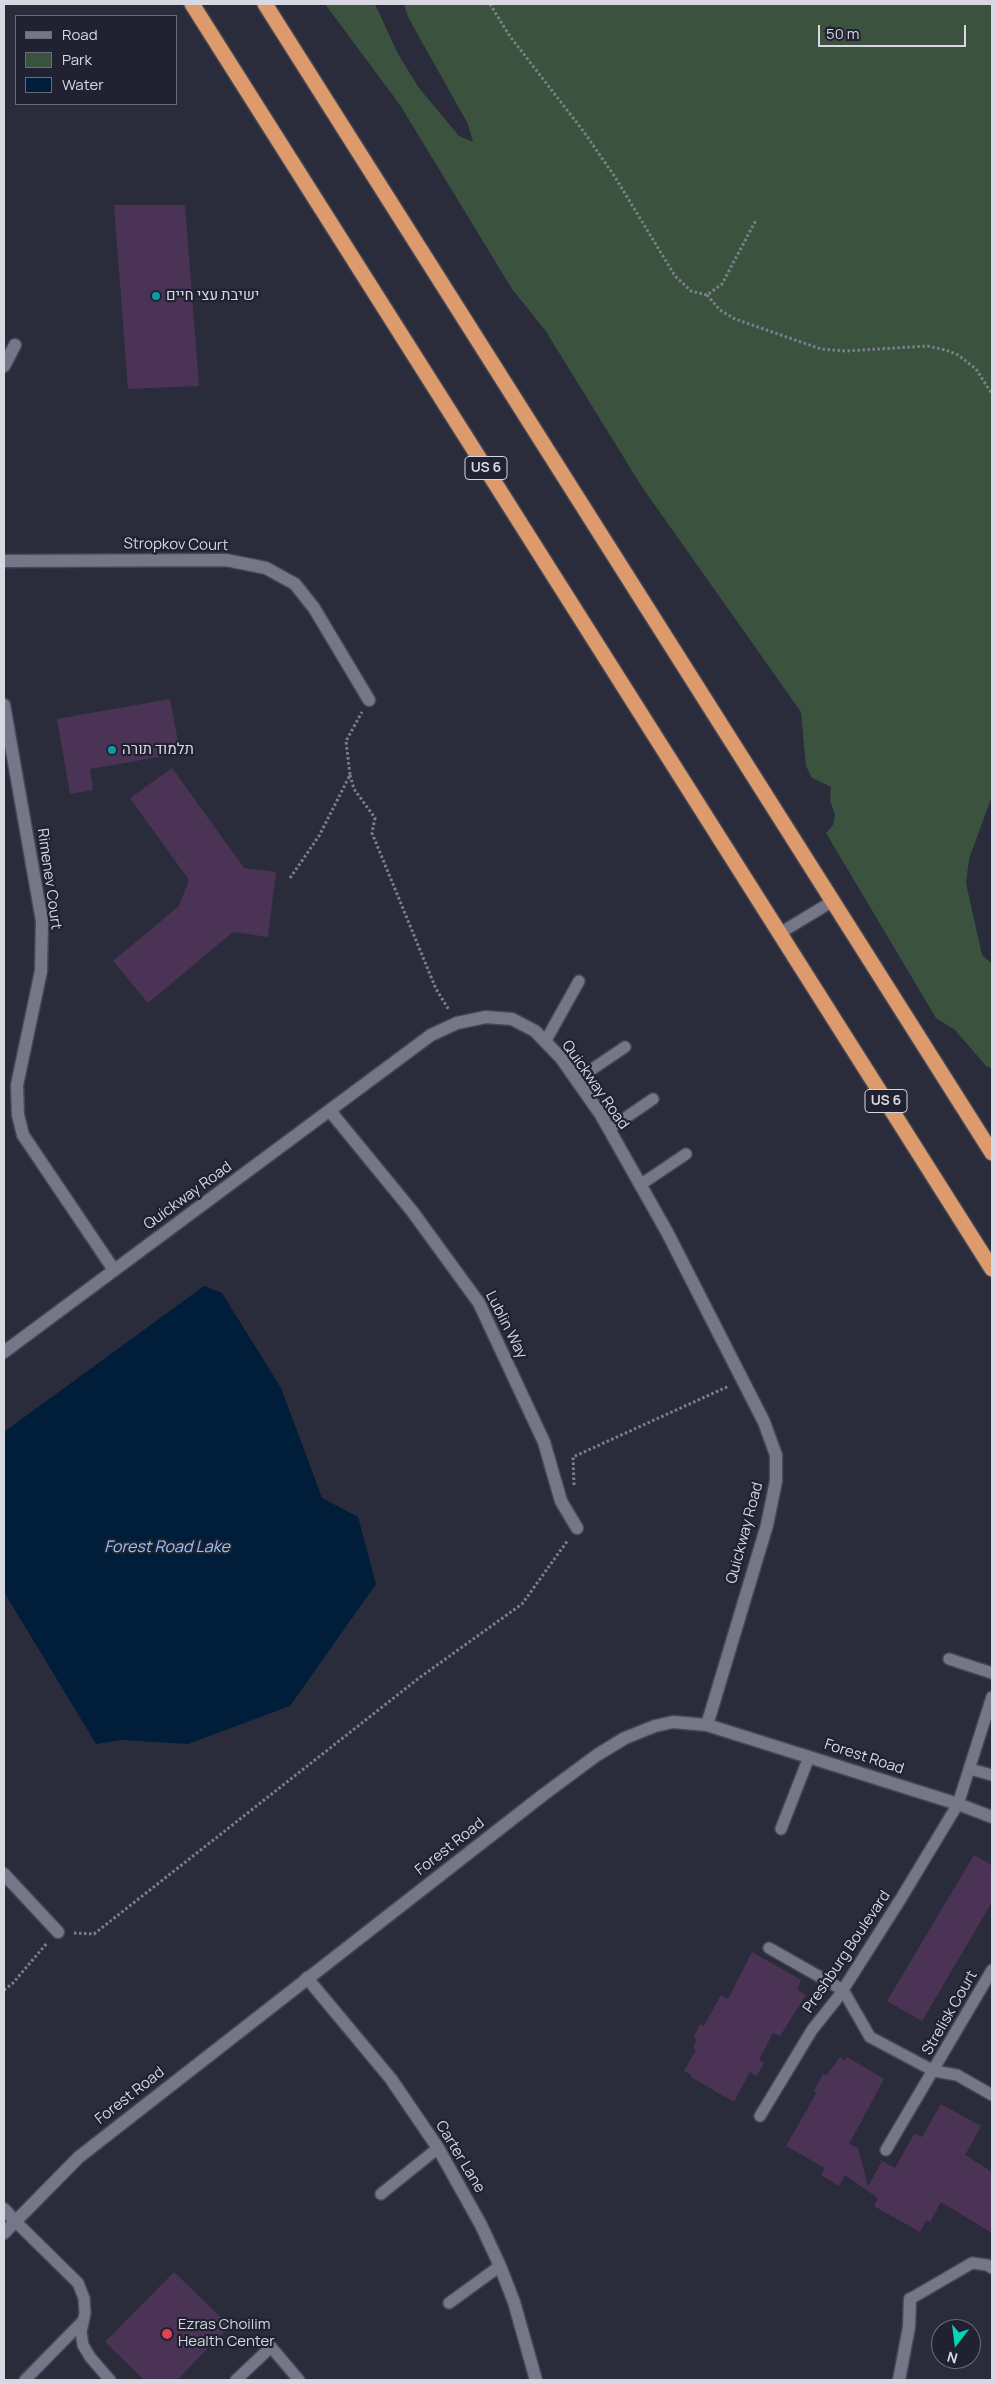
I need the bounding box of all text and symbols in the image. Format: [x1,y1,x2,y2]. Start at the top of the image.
legend [15,15,178,105]
scale bar [821,15,968,47]
text: 50 m [826,23,860,44]
text: Road [62,24,98,45]
text: Park [62,49,92,70]
text: Water [62,74,104,95]
place label: ישיבת עצי חיים [166,287,259,305]
marker: ישיבת עצי חיים [150,290,162,302]
road number: US 6 [465,456,507,479]
street label: Stropkov Court [124,535,228,555]
place label: תלמוד תורה [122,741,194,759]
marker: תלמוד תורה [106,744,118,756]
street label: Rimenev Court [33,827,65,931]
street label: Quickway Road [558,1037,632,1133]
road number: US 6 [865,1090,907,1112]
street label: Quickway Road [140,1158,236,1234]
street label: Lublin Way [481,1288,531,1362]
street label: Quickway Road [723,1480,767,1586]
water label: Forest Road Lake [104,1538,230,1558]
street label: Forest Road [822,1736,906,1778]
street label: Forest Road [412,1814,488,1880]
street label: Preshburg Boulevard [799,1888,895,2016]
street label: Strelisk Court [919,1968,981,2058]
street label: Forest Road [92,2063,168,2129]
street label: Carter Lane [431,2118,489,2196]
place label: Ezras Choilim Health Center [178,2316,275,2351]
north arrow [931,2319,981,2369]
marker: Ezras Choilim Health Center [160,2327,174,2341]
text: N [945,2348,960,2368]

